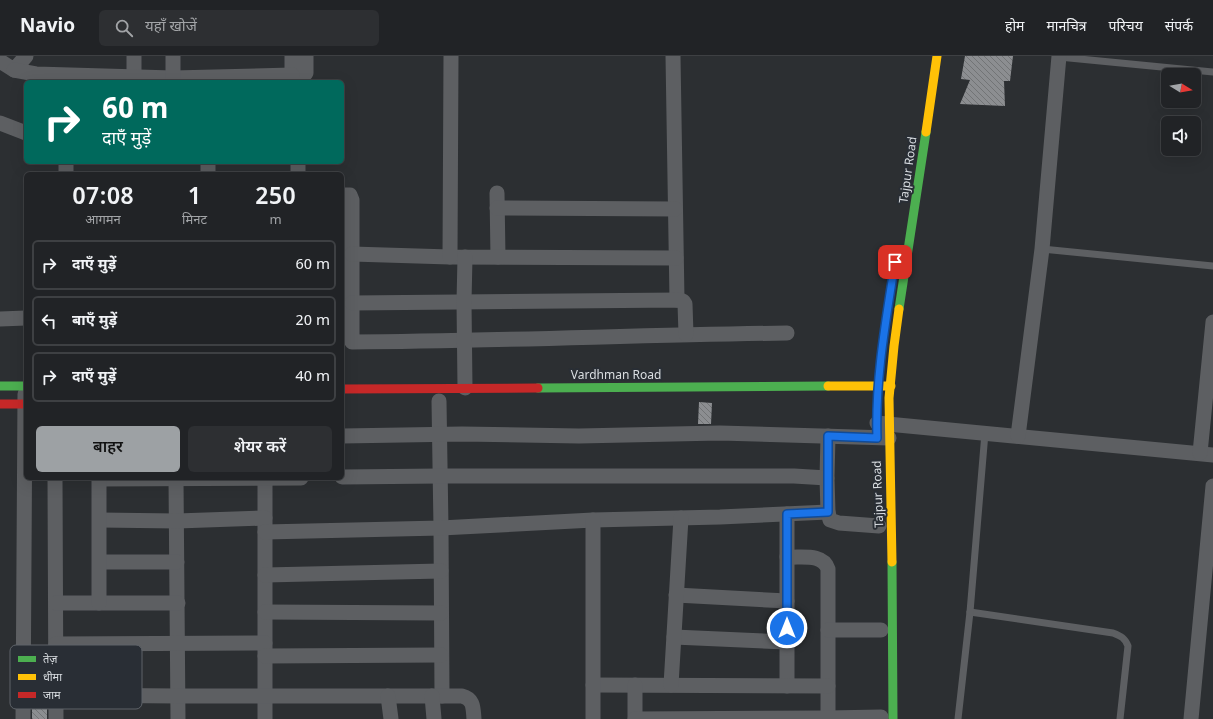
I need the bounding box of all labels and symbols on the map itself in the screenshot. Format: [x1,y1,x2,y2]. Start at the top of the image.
north arrow [1161,68,1201,108]
street label: Tajpur Road [896,136,922,205]
pin [878,245,912,279]
street label: Vardhman Road [571,368,661,384]
street label: Tajpur Road [870,460,888,528]
position arrow [766,607,808,649]
legend [10,645,142,709]
text: तेज़ [43,653,58,667]
text: धीमा [43,671,62,685]
text: जाम [43,689,61,703]

